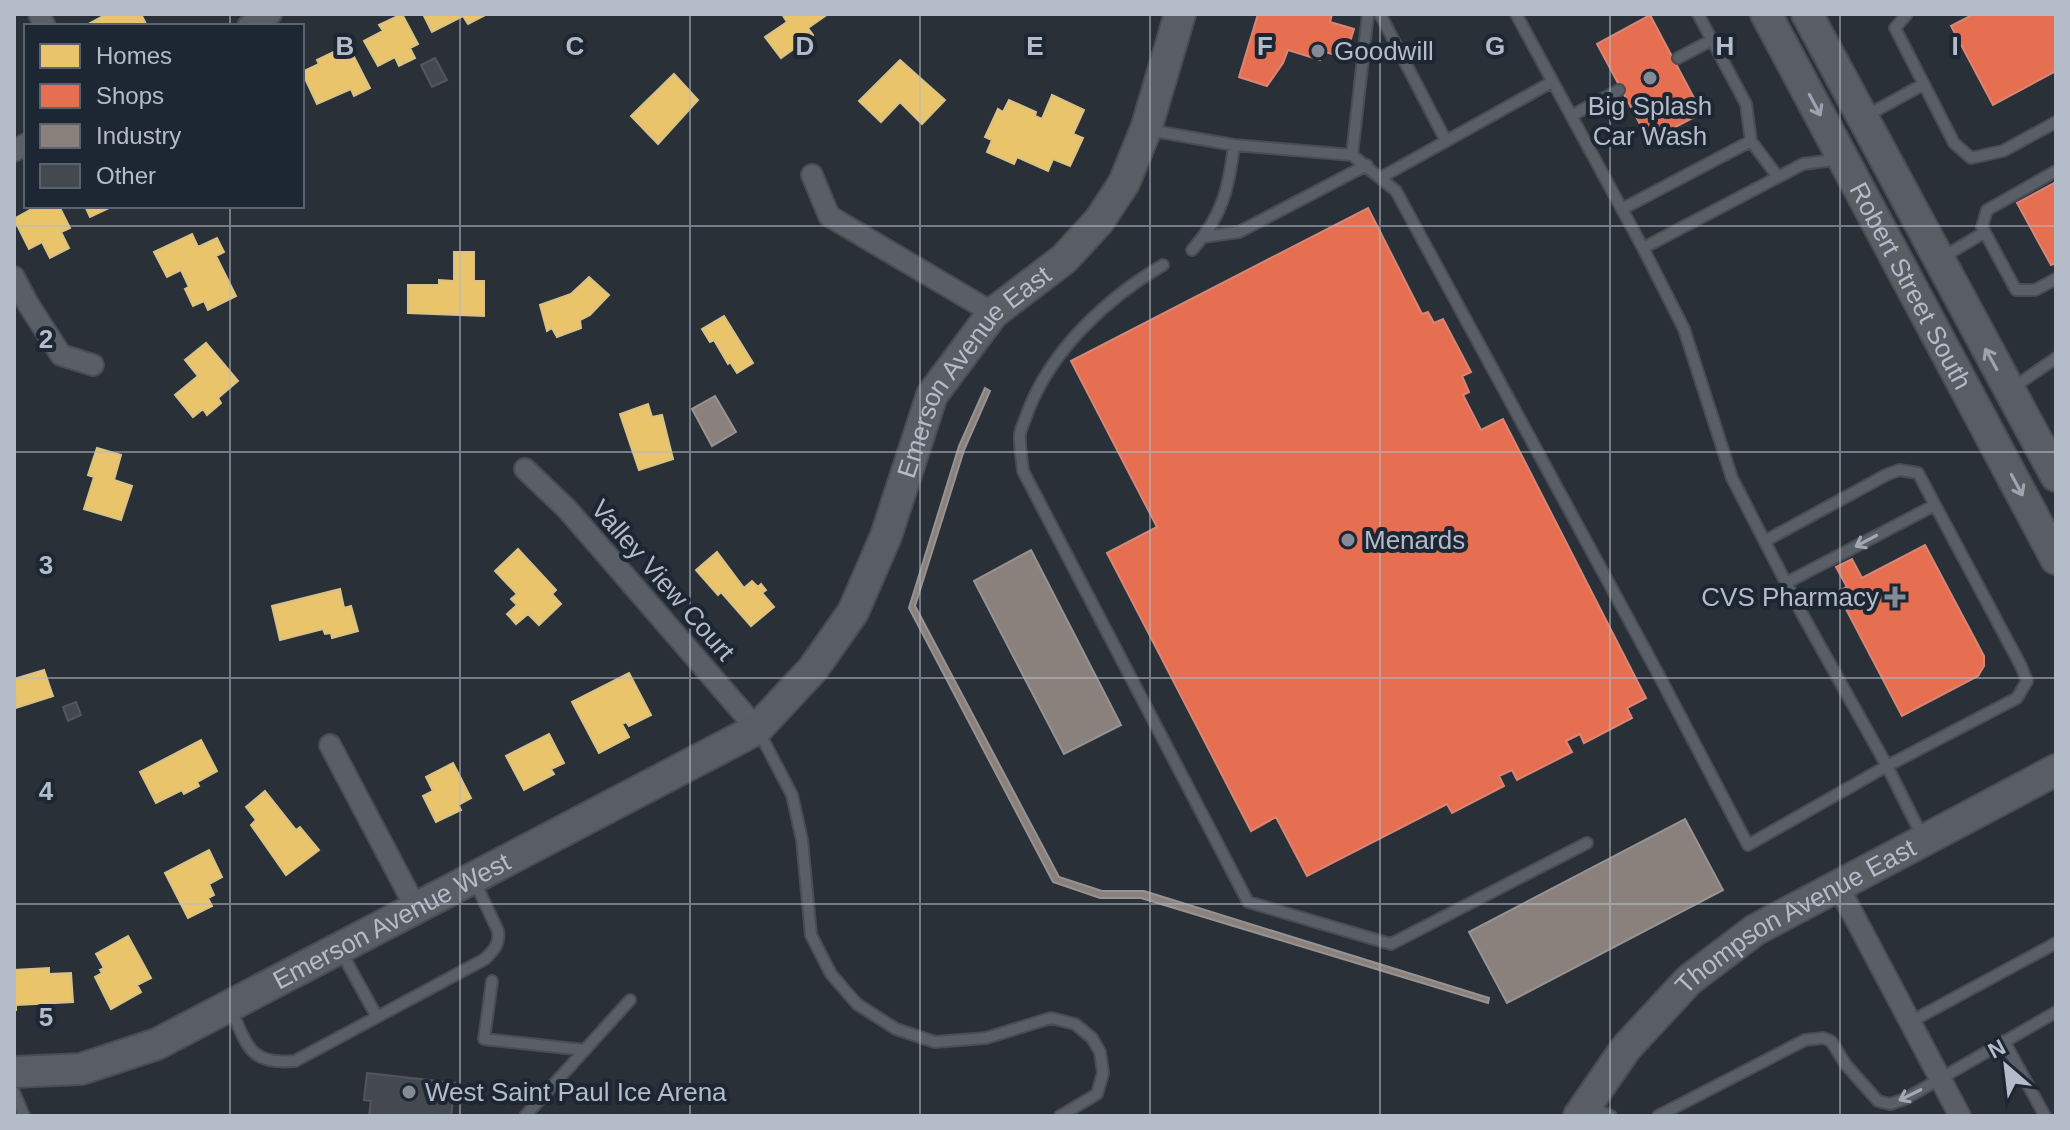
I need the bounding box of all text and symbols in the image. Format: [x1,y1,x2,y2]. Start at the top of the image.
legend [24,24,304,208]
text: B [336,31,354,61]
text: C [566,31,585,61]
text: D [796,31,814,61]
text: E [1026,31,1044,61]
text: F [1257,31,1273,61]
text: G [1485,31,1505,61]
text: H [1716,31,1734,61]
text: I [1951,31,1959,61]
place label: Goodwill [1334,36,1434,66]
text: Homes [96,42,172,69]
marker: Goodwill [1309,42,1327,60]
marker: Big Splash Car Wash [1641,69,1659,87]
text: Shops [96,82,164,109]
place label: Big Splash Car Wash [1588,91,1712,151]
one-way arrow [1807,93,1823,117]
text: Industry [96,122,181,149]
text: Other [96,162,156,189]
street label: Robert Street South [1843,177,1978,394]
street label: Emerson Avenue East [891,259,1057,481]
text: 2 [39,324,53,354]
one-way arrow [1983,347,1998,371]
one-way arrow [2009,473,2025,497]
street label: Valley View Court [585,494,741,667]
place label: Menards [1364,525,1465,555]
marker: Menards [1339,531,1357,549]
one-way arrow [1855,534,1879,550]
text: 3 [39,550,53,580]
place label: CVS Pharmacy [1701,582,1879,612]
marker: CVS Pharmacy [1886,588,1904,606]
text: 4 [39,776,54,806]
street label: Thompson Avenue East [1669,832,1921,1000]
street label: Emerson Avenue West [268,846,516,995]
text: 5 [39,1002,53,1032]
north arrow [1966,1026,2046,1106]
text: N [1984,1034,2010,1064]
place label: West Saint Paul Ice Arena [425,1077,727,1107]
marker: West Saint Paul Ice Arena [400,1083,418,1101]
one-way arrow [1898,1088,1922,1103]

